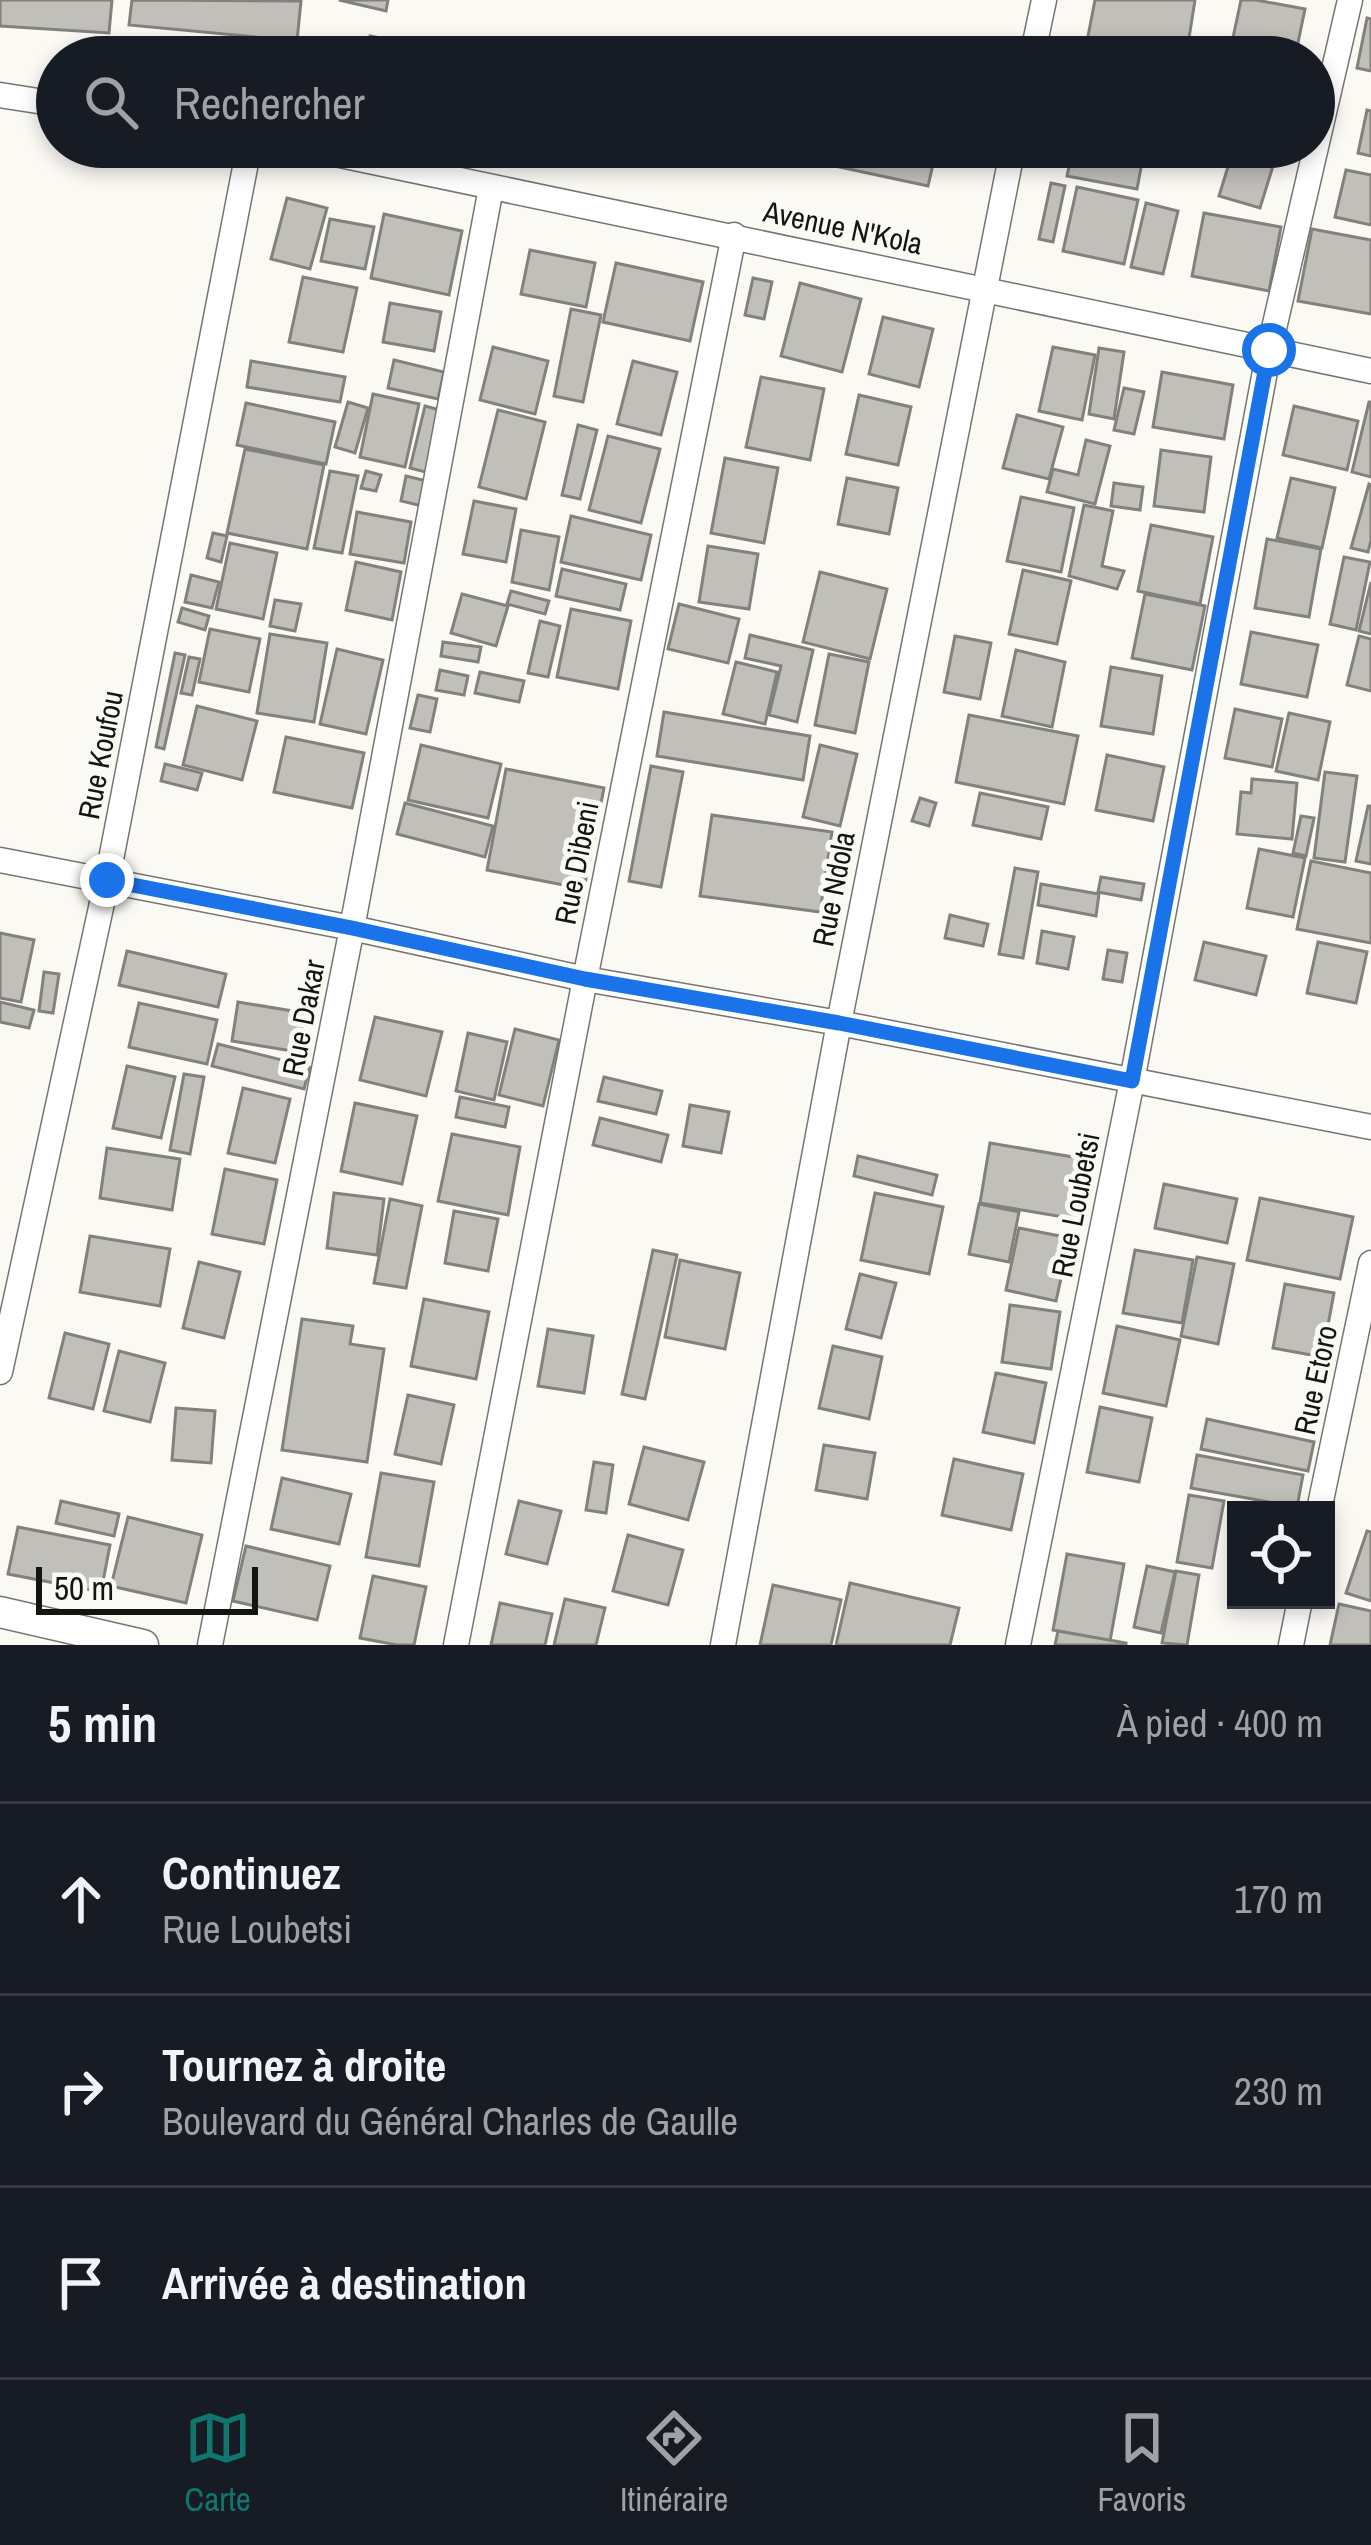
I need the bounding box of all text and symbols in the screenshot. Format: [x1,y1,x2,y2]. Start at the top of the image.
search box [36,36,1335,168]
icon: search [78,69,144,135]
text: Rechercher [174,72,365,133]
street label: Avenue N'Kola [759,190,927,263]
route start [1242,323,1296,377]
street label: Rue Koufou [68,687,132,822]
street label: Rue Dibeni [545,798,608,928]
street label: Rue Ndola [802,828,864,950]
route end [80,853,134,907]
street label: Rue Dakar [272,955,334,1079]
street label: Rue Loubetsi [1041,1129,1109,1280]
street label: Rue Etoro [1284,1321,1346,1438]
map controls [1227,1501,1335,1609]
button: locate [1227,1501,1335,1609]
scale bar [36,1561,258,1614]
text: 50 m [54,1566,114,1610]
text: 5 min [48,1689,157,1758]
text: À pied · 400 m [1117,1697,1323,1749]
text: Continuez [162,1842,340,1903]
icon: ahead [48,1866,114,1932]
text: 170 m [1234,1873,1323,1925]
text: Rue Loubetsi [162,1903,352,1955]
text: Tournez à droite [162,2034,446,2095]
icon: right [48,2058,114,2124]
text: 230 m [1234,2065,1323,2117]
text: Boulevard du Général Charles de Gaulle [162,2095,738,2147]
icon: arrive [48,2250,114,2316]
text: Arrivée à destination [162,2252,527,2313]
tab: Carte [185,2405,251,2521]
tab: Itinéraire [620,2405,728,2521]
tab: Favoris [1097,2405,1186,2521]

